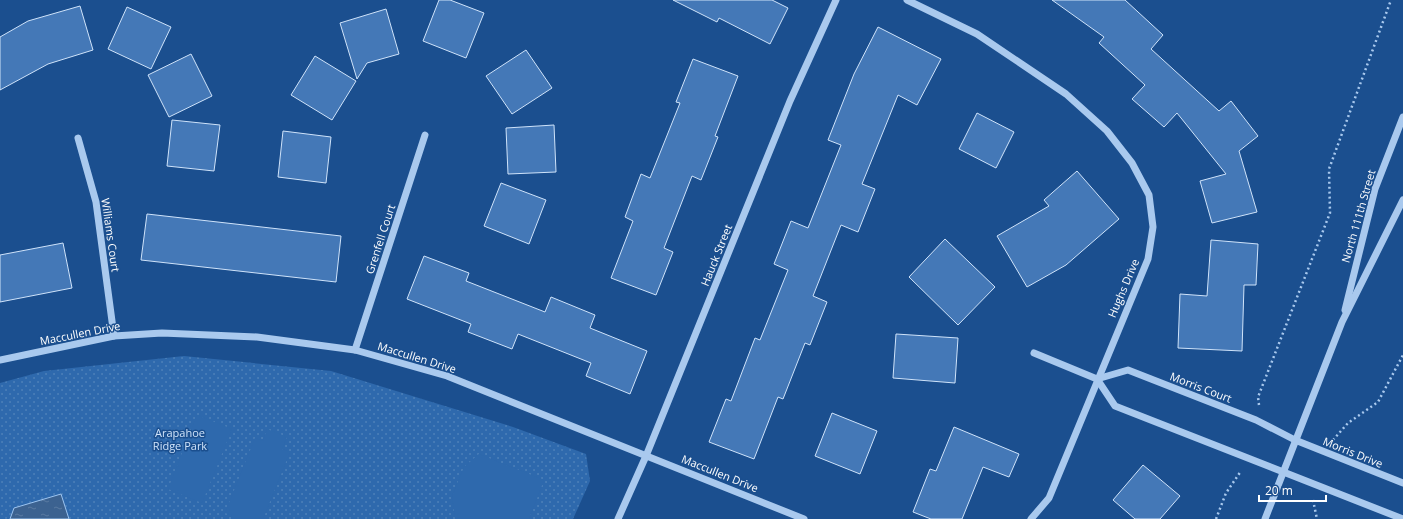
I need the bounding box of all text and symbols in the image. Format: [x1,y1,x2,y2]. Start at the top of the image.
street label: North 111th Street [1338,168,1378,264]
street label: Williams Court [98,197,124,273]
street label: Grenfell Court [362,202,398,276]
street label: Hauck Street [697,222,735,288]
street label: Hughs Drive [1104,256,1142,320]
street label: Maccullen Drive [39,318,121,348]
street label: Maccullen Drive [376,338,458,376]
street label: Morris Court [1168,368,1234,406]
park label: Arapahoe Ridge Park [153,425,207,453]
street label: Morris Drive [1321,433,1385,471]
street label: Maccullen Drive [679,451,761,495]
scale bar [1259,477,1326,503]
text: 20 m [1265,482,1293,499]

